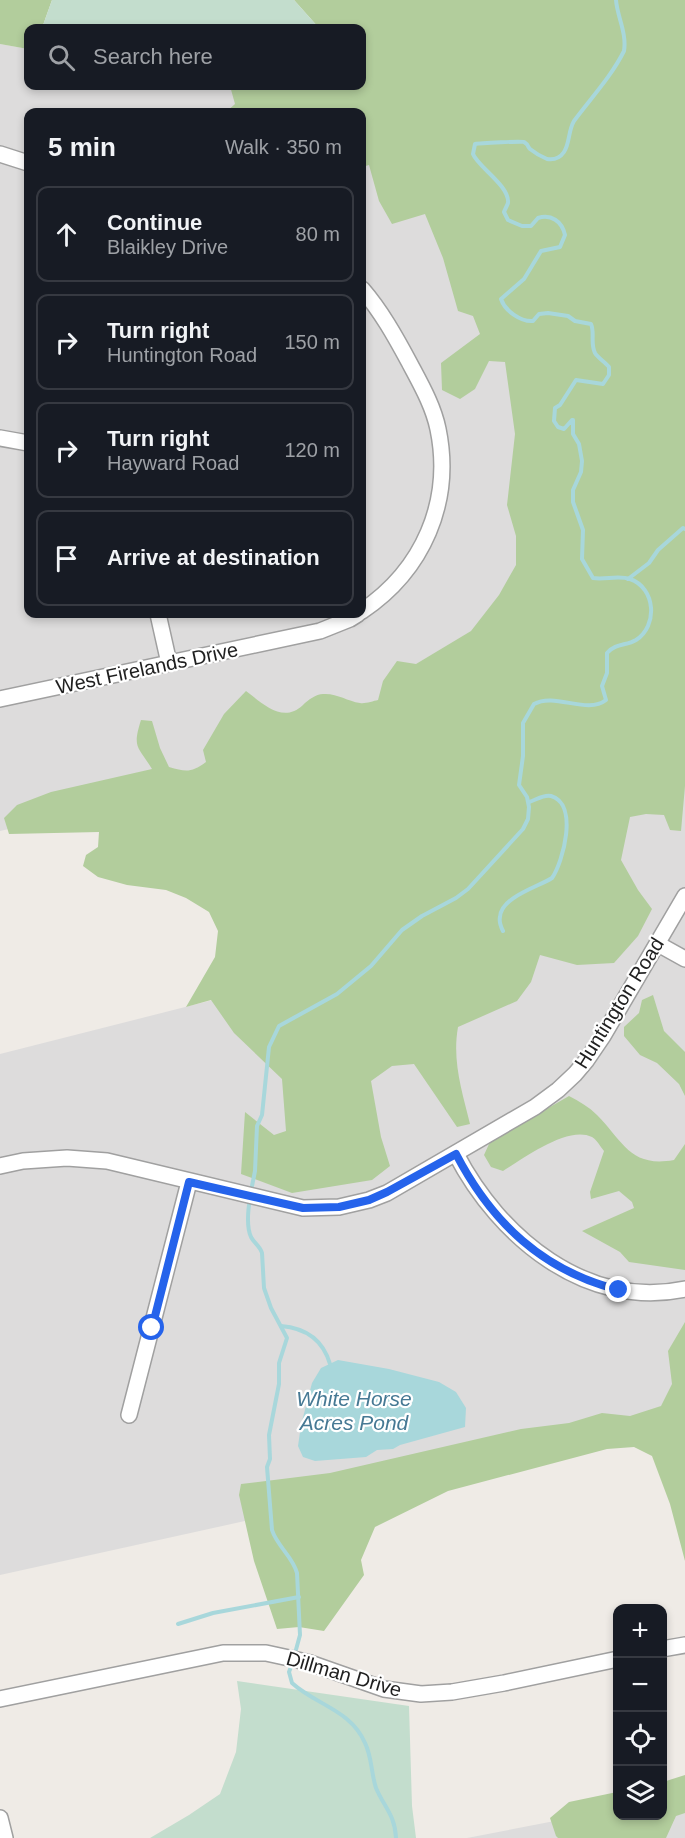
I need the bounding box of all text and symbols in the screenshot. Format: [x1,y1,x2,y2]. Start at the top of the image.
search box [24,24,366,90]
icon: search [45,41,78,74]
text: Search here [93,44,213,69]
text: 5 min [48,132,116,162]
text: Walk · 350 m [225,136,342,158]
text: Continue [107,210,202,235]
icon: ahead [50,218,83,251]
text: 80 m [296,223,340,245]
text: Blaikley Drive [107,236,228,258]
text: Turn right [107,318,209,343]
icon: right [50,326,83,359]
text: 150 m [284,331,340,353]
text: Huntington Road [107,344,257,366]
text: Turn right [107,426,209,451]
icon: right [50,434,83,467]
text: 120 m [284,439,340,461]
text: Hayward Road [107,452,239,474]
icon: arrive [50,542,83,575]
text: Arrive at destination [107,545,320,570]
street label: West Firelands Drive [54,638,240,698]
street label: Huntington Road [570,934,668,1072]
route end [605,1276,631,1302]
route start [138,1314,164,1340]
water label: White Horse Acres Pond [296,1387,412,1434]
map controls [613,1604,667,1820]
button: + [613,1604,667,1658]
street label: Dillman Drive [284,1647,404,1701]
button: − [613,1658,667,1712]
button: locate [613,1712,667,1766]
button: layers [613,1766,667,1820]

